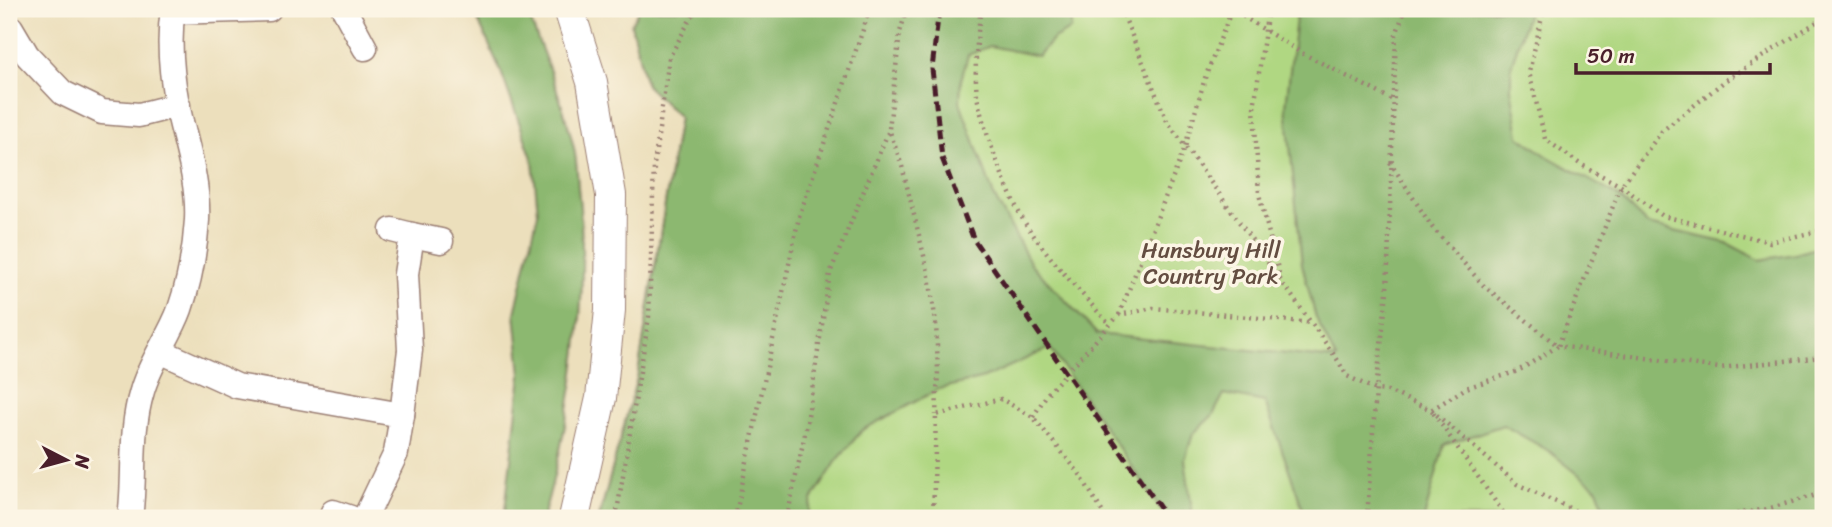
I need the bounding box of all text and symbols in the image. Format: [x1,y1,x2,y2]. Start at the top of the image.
scale bar [1576,32,1771,76]
text: 50 m [1587,37,1635,75]
park label: Hunsbury Hill Country Park [1141,230,1281,297]
north arrow [32,426,102,496]
text: N [65,452,100,471]

